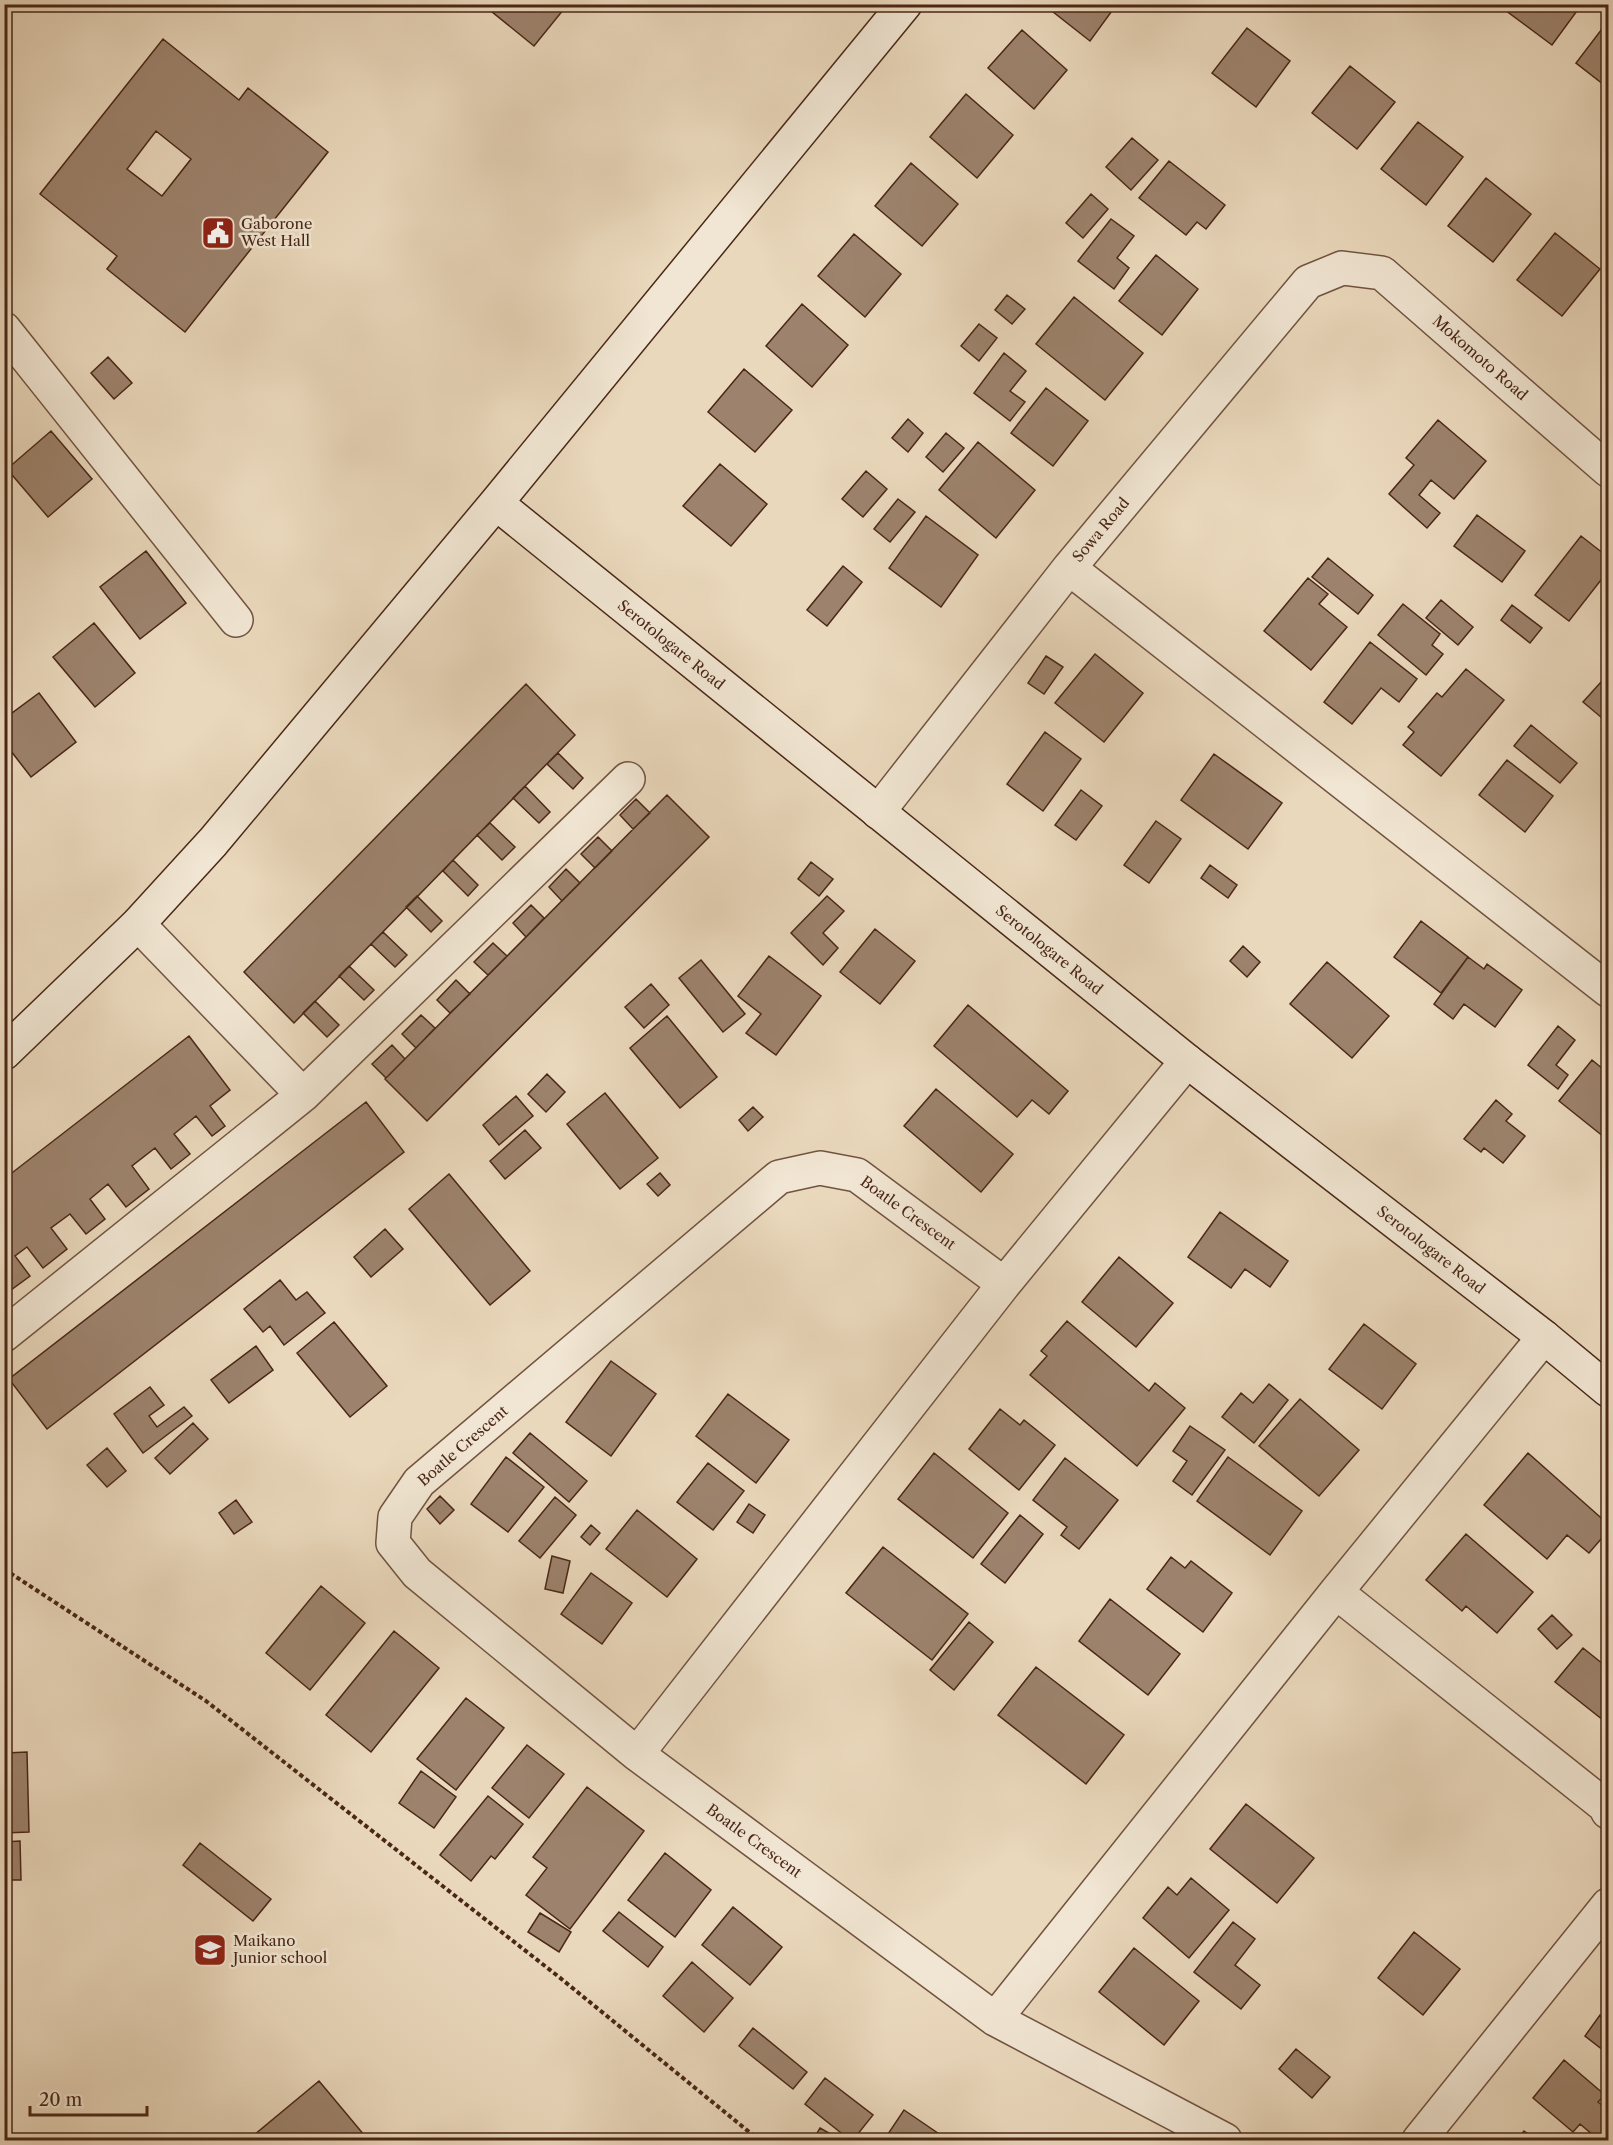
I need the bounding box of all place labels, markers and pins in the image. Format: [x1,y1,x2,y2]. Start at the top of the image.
place label: Gaborone West Hall [240,214,312,250]
public building icon: Gaborone West Hall [200,215,236,251]
place label: Maikano Junior school [231,1931,328,1967]
school or university icon: Maikano Junior school [192,1932,228,1968]

